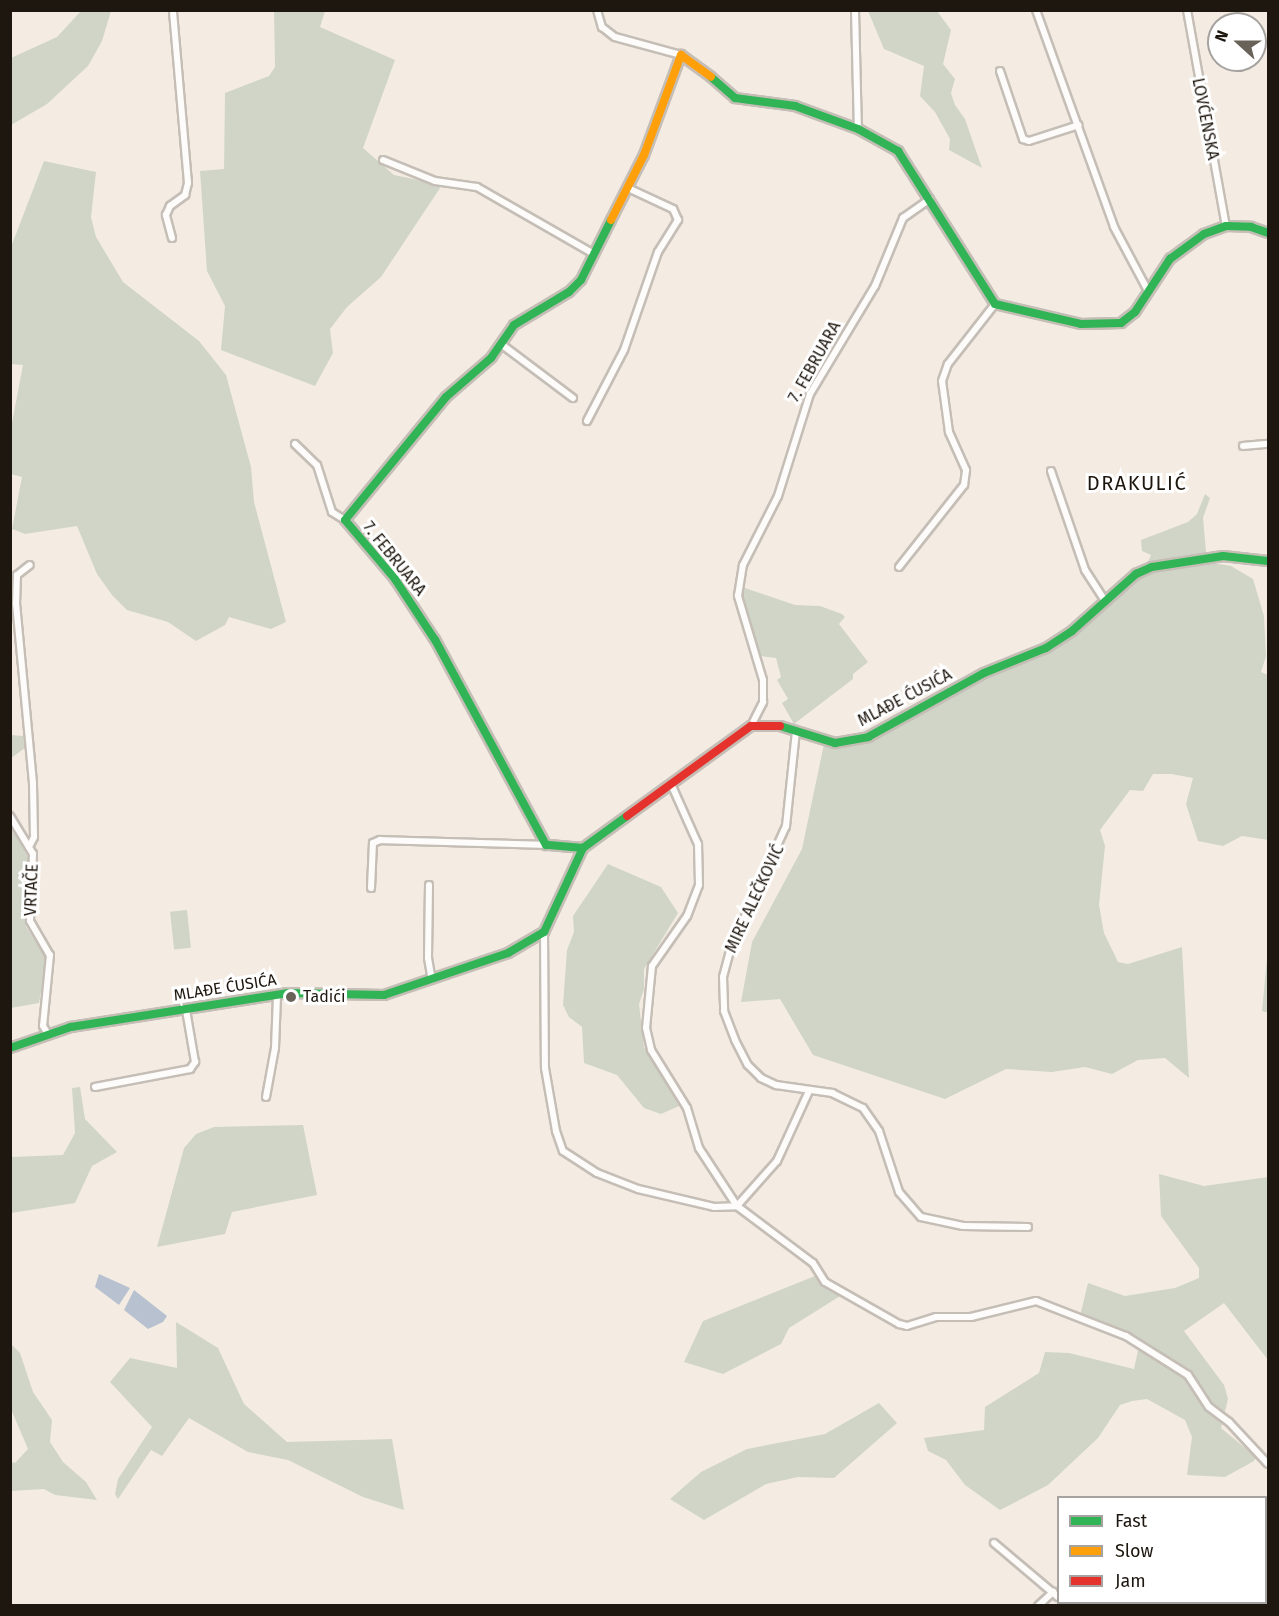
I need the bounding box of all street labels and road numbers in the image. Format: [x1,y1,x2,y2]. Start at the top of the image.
street label: LOVĆENSKA [1188,77,1222,161]
street label: 7. FEBRUARA [785,318,845,406]
street label: 7. FEBRUARA [358,518,430,600]
street label: MLAĐE ĆUSIĆA [855,665,955,731]
street label: MIRE ALEČKOVIĆ [722,842,788,956]
street label: VRTAČE [21,864,43,916]
street label: MLAĐE ĆUSIĆA [172,970,278,1006]

